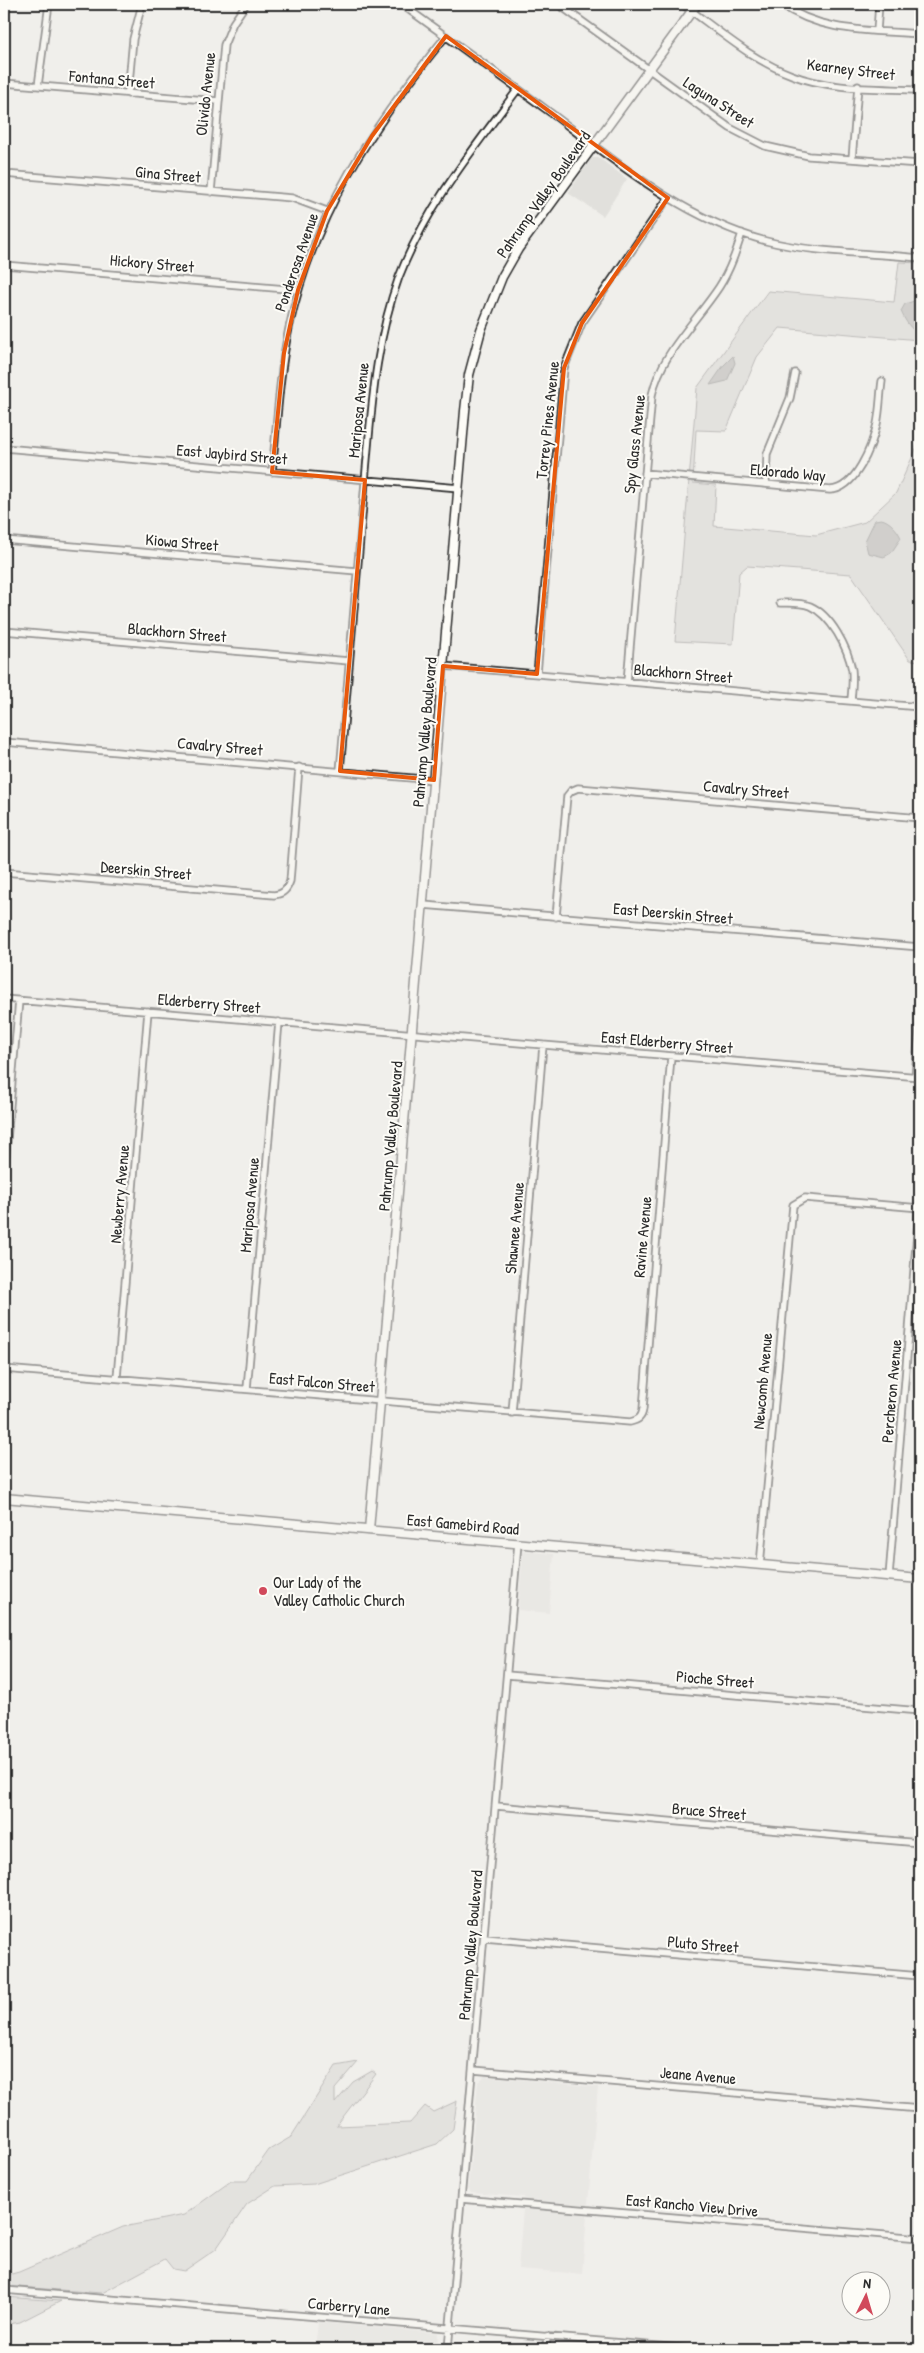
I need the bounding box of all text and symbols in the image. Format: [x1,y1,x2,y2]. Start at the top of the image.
street label: Olivido Avenue [190,51,220,137]
street label: Kearney Street [806,53,897,85]
street label: Fontana Street [67,64,156,94]
street label: Laguna Street [679,71,759,133]
street label: Pahrump Valley Boulevard [491,126,595,262]
street label: Gina Street [134,160,202,188]
street label: Ponderosa Avenue [269,209,323,314]
street label: Hickory Street [109,248,195,278]
street label: Torrey Pines Avenue [530,359,564,480]
street label: Mariposa Avenue [342,361,374,459]
street label: Spy Glass Avenue [618,393,650,495]
street label: East Jaybird Street [176,438,289,470]
street label: Eldorado Way [749,458,827,486]
street label: Kiowa Street [145,528,220,556]
street label: Blackhorn Street [127,617,228,647]
street label: Pahrump Valley Boulevard [406,656,442,808]
street label: Blackhorn Street [633,658,734,688]
street label: Cavalry Street [176,731,264,761]
street label: Cavalry Street [702,774,790,804]
street label: Deerskin Street [100,855,193,885]
street label: East Deerskin Street [612,897,734,929]
street label: Elderberry Street [157,988,262,1018]
street label: East Elderberry Street [600,1025,734,1059]
street label: Pahrump Valley Boulevard [372,1060,408,1212]
street label: Newberry Avenue [104,1143,134,1244]
street label: Mariposa Avenue [234,1156,264,1254]
street label: Shawnee Avenue [499,1181,529,1275]
street label: Ravine Avenue [627,1195,657,1278]
street label: Newcomb Avenue [747,1331,777,1430]
street label: Percheron Avenue [876,1338,907,1444]
street label: East Falcon Street [268,1366,376,1398]
street label: East Gamebird Road [406,1508,520,1540]
place label: Our Lady of the Valley Catholic Church [273,1571,405,1611]
marker: Our Lady of the Valley Catholic Church [257,1585,269,1597]
street label: Pioche Street [675,1665,755,1693]
street label: Bruce Street [671,1797,747,1825]
street label: Pahrump Valley Boulevard [452,1869,488,2021]
street label: Pluto Street [667,1930,740,1958]
street label: Jeane Avenue [659,2061,738,2089]
street label: East Rancho View Drive [625,2188,760,2222]
north arrow [842,2270,892,2320]
text: N [863,2273,872,2292]
street label: Carberry Lane [307,2291,392,2321]

